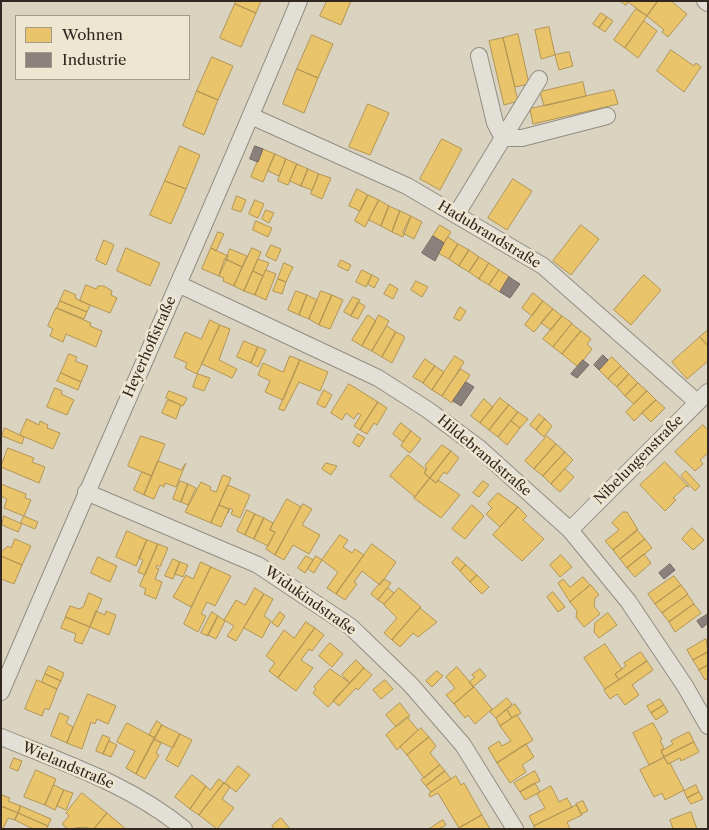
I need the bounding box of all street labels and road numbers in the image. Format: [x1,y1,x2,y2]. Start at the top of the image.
street label: Hadubrandstraße [434,198,544,272]
street label: Heyerhoffstraße [120,294,180,400]
street label: Hildebrandstraße [434,412,534,500]
street label: Nibelungenstraße [591,412,687,508]
street label: Widukindstraße [261,563,359,639]
street label: Wielandstraße [20,739,116,793]

